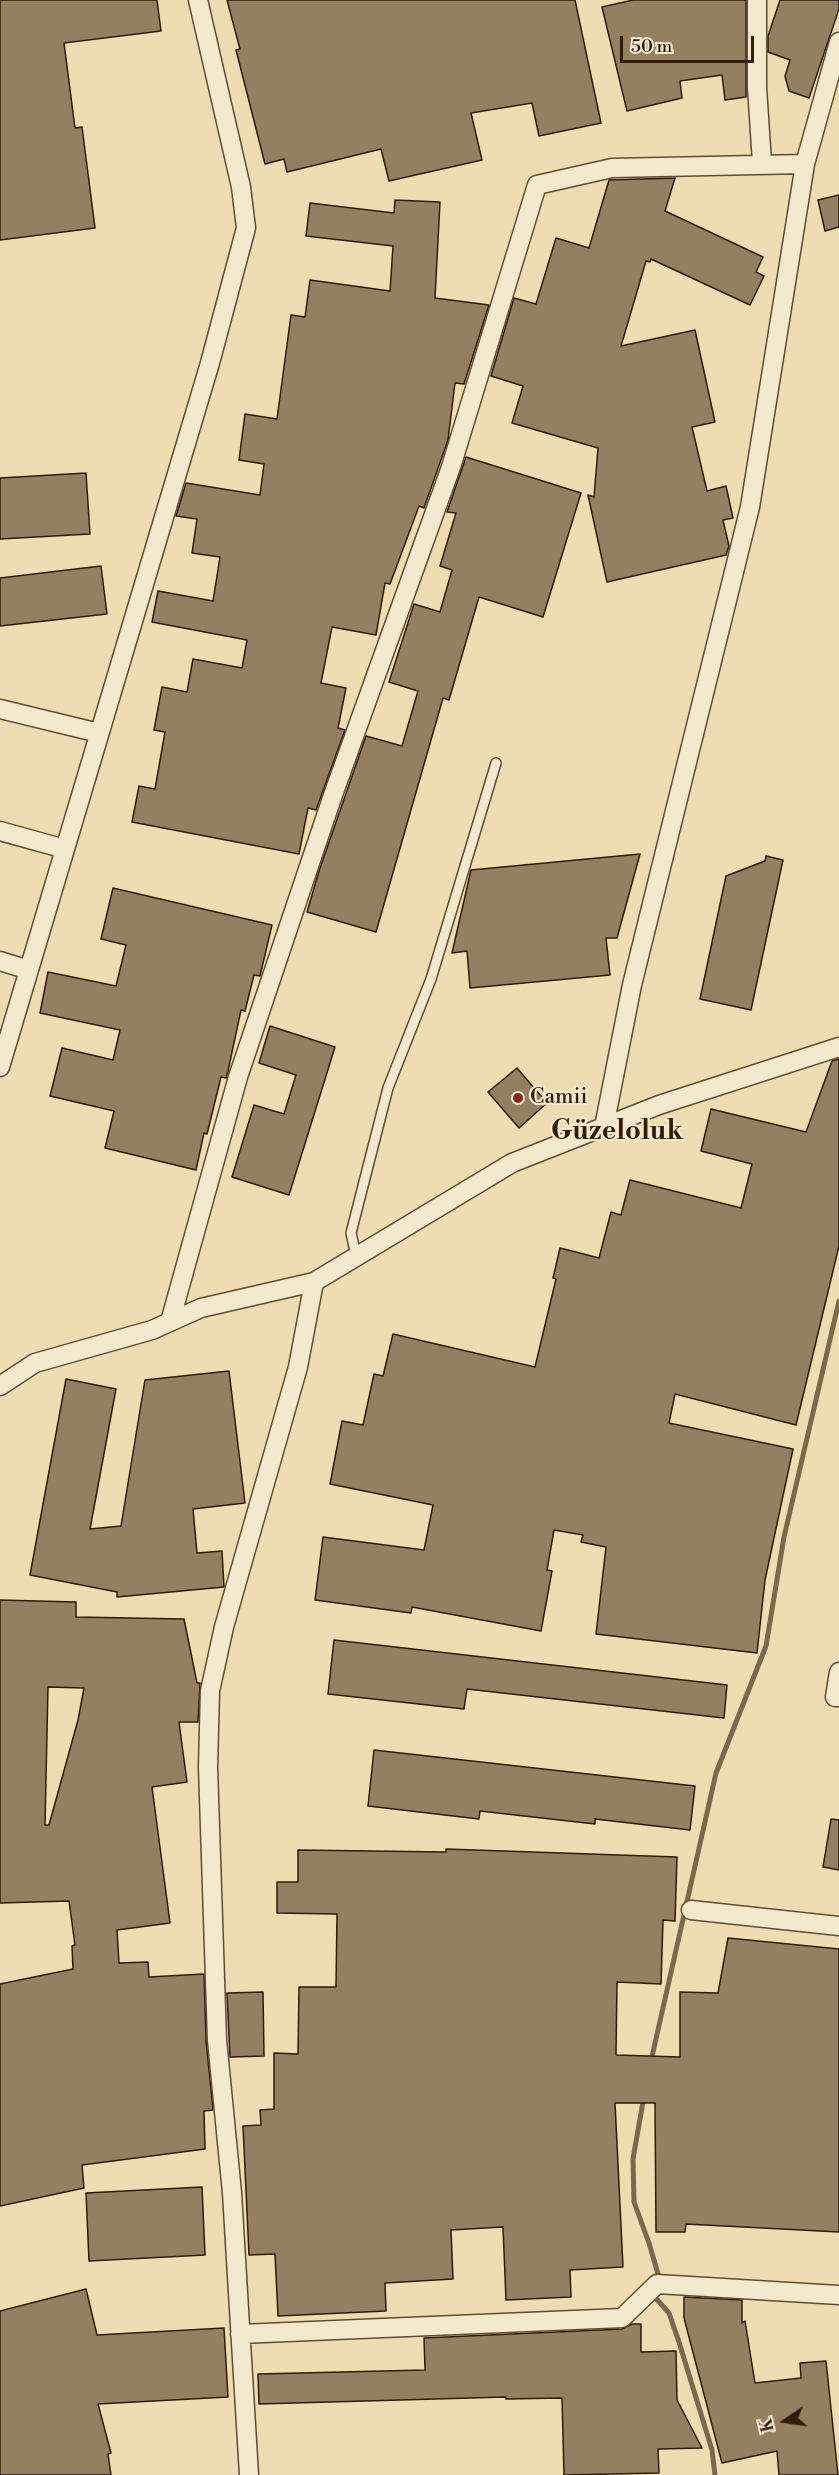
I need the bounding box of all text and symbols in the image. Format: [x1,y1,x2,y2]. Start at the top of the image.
scale bar [623,24,756,62]
text: 50 m [631,35,672,58]
place label: Camii [530,1085,587,1111]
marker: Camii [511,1091,525,1105]
district label: Güzeloluk [551,1117,683,1149]
north arrow [755,2391,815,2451]
text: K [756,2416,779,2434]

